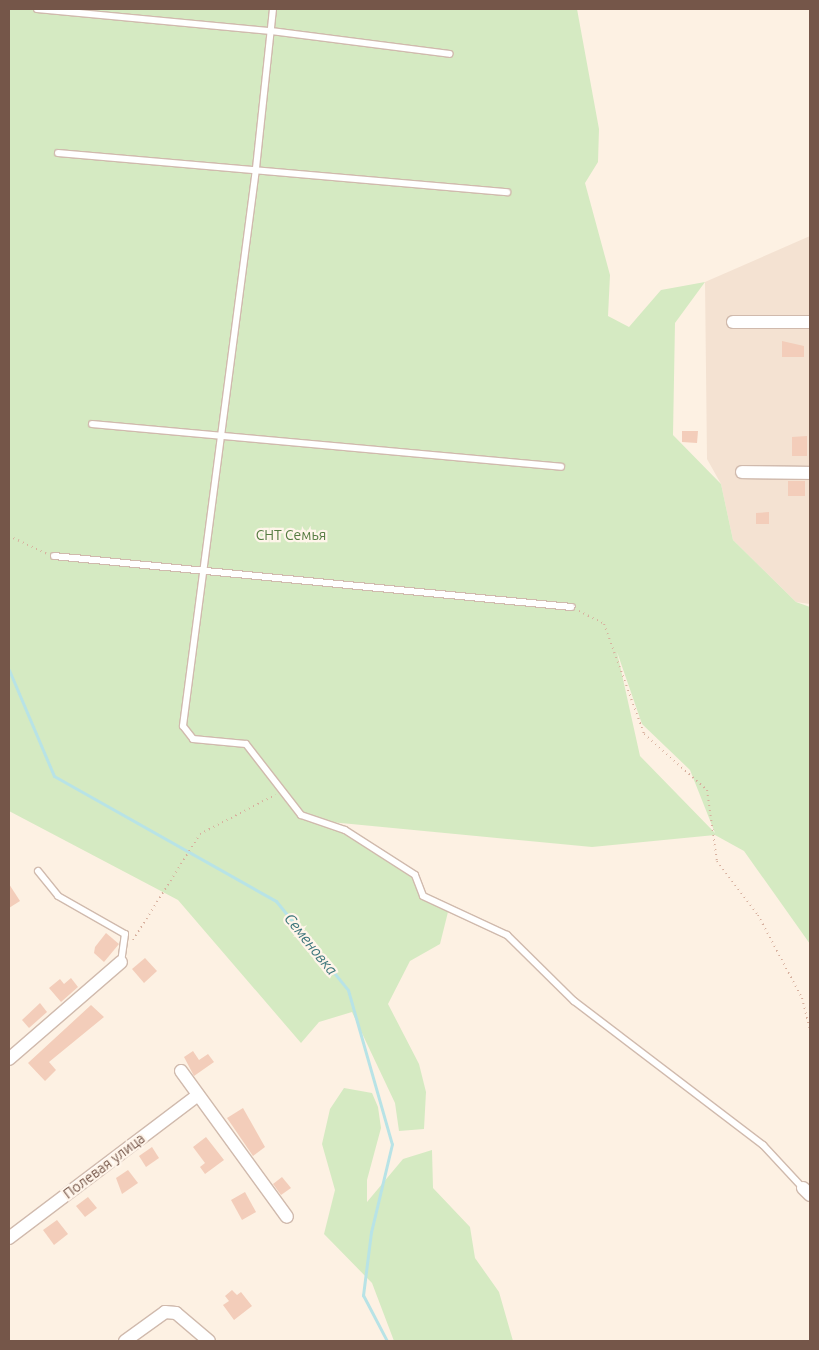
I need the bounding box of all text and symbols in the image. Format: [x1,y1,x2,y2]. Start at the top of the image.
park label: СНТ Семья [256,527,326,543]
water label: Семеновка [281,910,341,978]
street label: Полевая улица [60,1130,148,1202]

